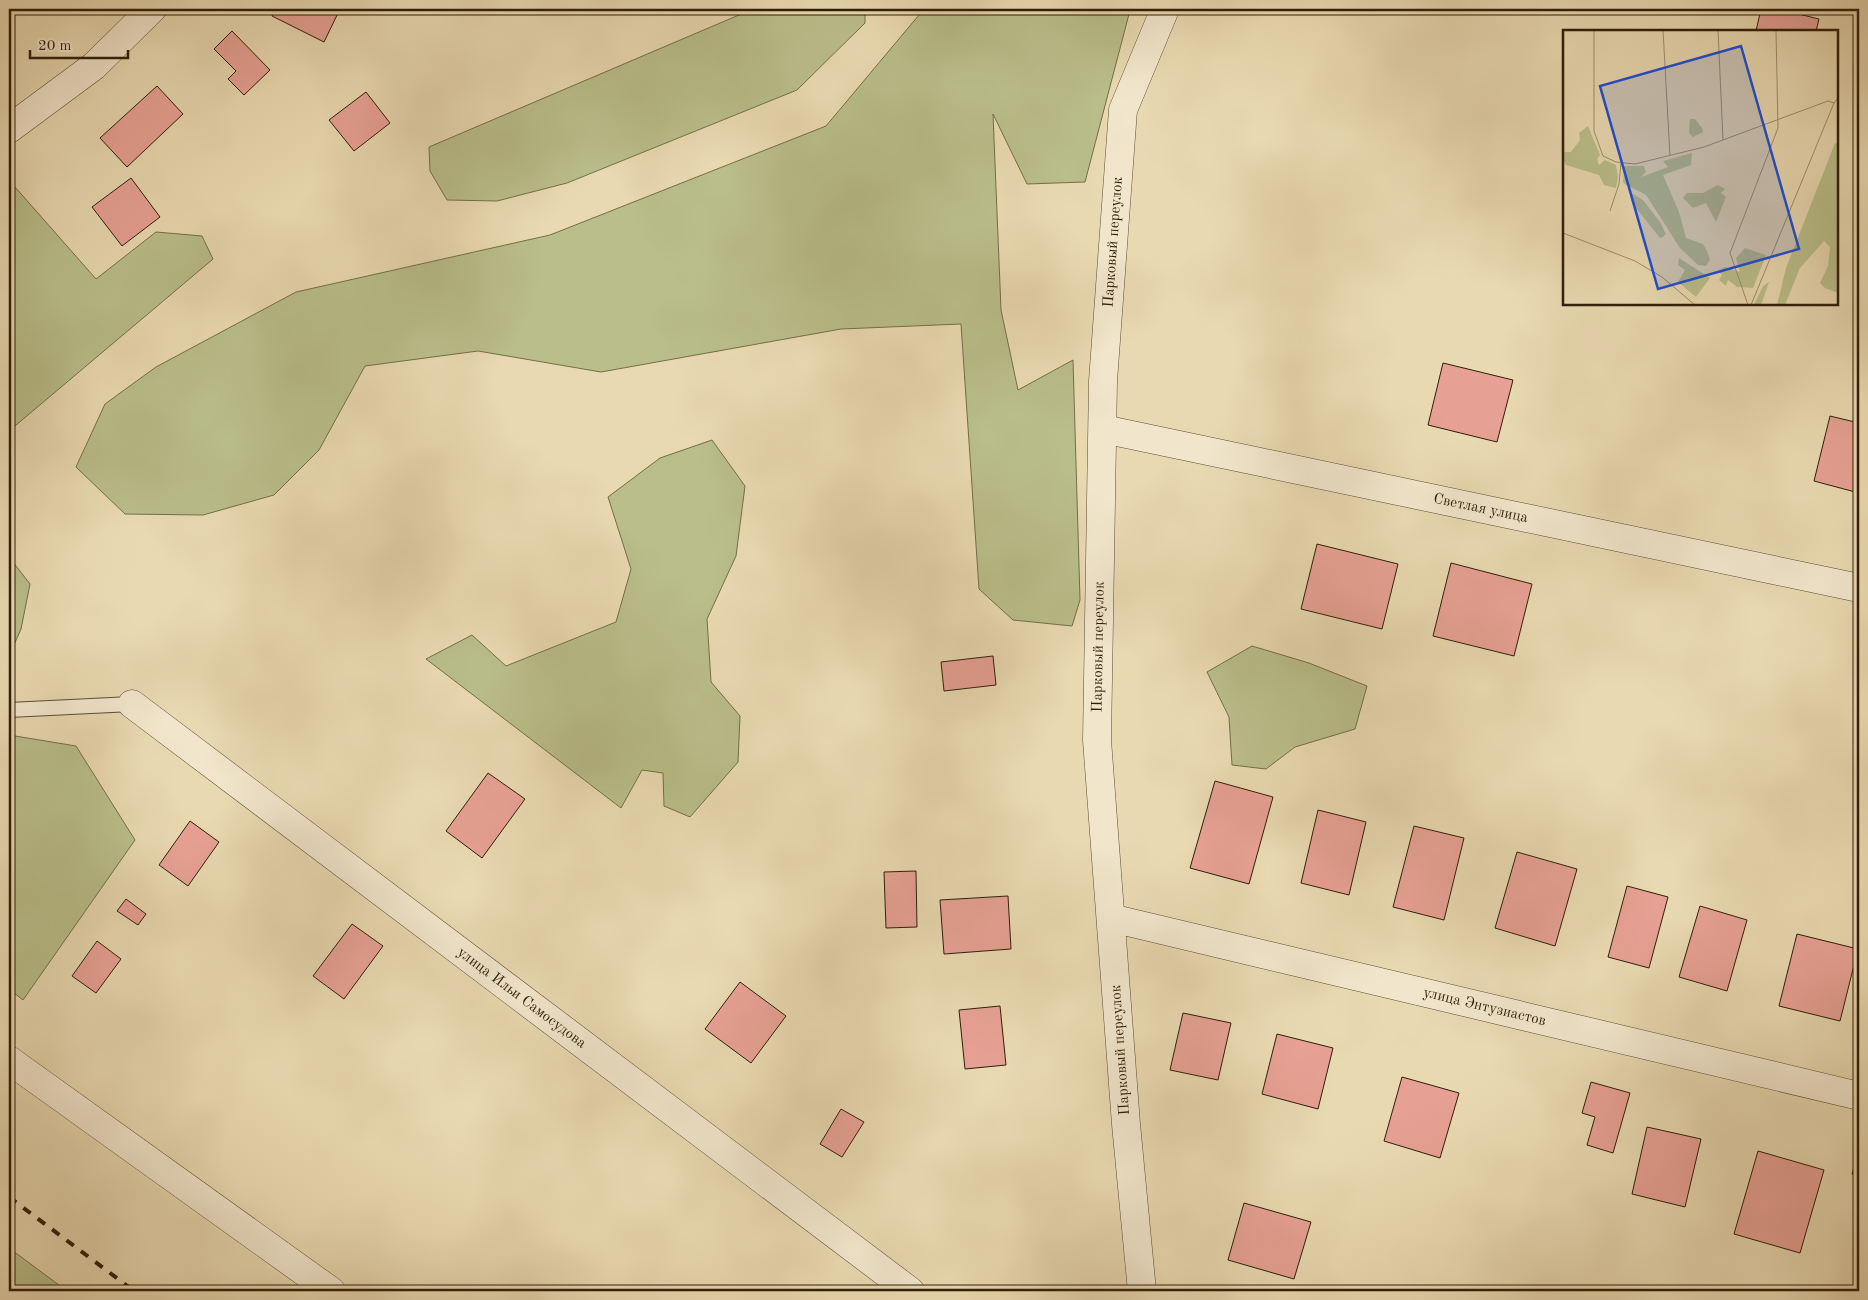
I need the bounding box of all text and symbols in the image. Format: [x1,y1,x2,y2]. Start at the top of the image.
scale bar [30,28,128,60]
inset map [1563,30,1838,305]
text: 20 m [38,39,72,54]
street label: Парковый переулок [1101,176,1126,308]
street label: Светлая улица [1432,491,1530,526]
street label: Парковый переулок [1090,581,1107,712]
street label: улица Ильи Самосудова [454,945,589,1052]
street label: Парковый переулок [1109,984,1133,1116]
street label: улица Энтузиастов [1422,985,1548,1029]

